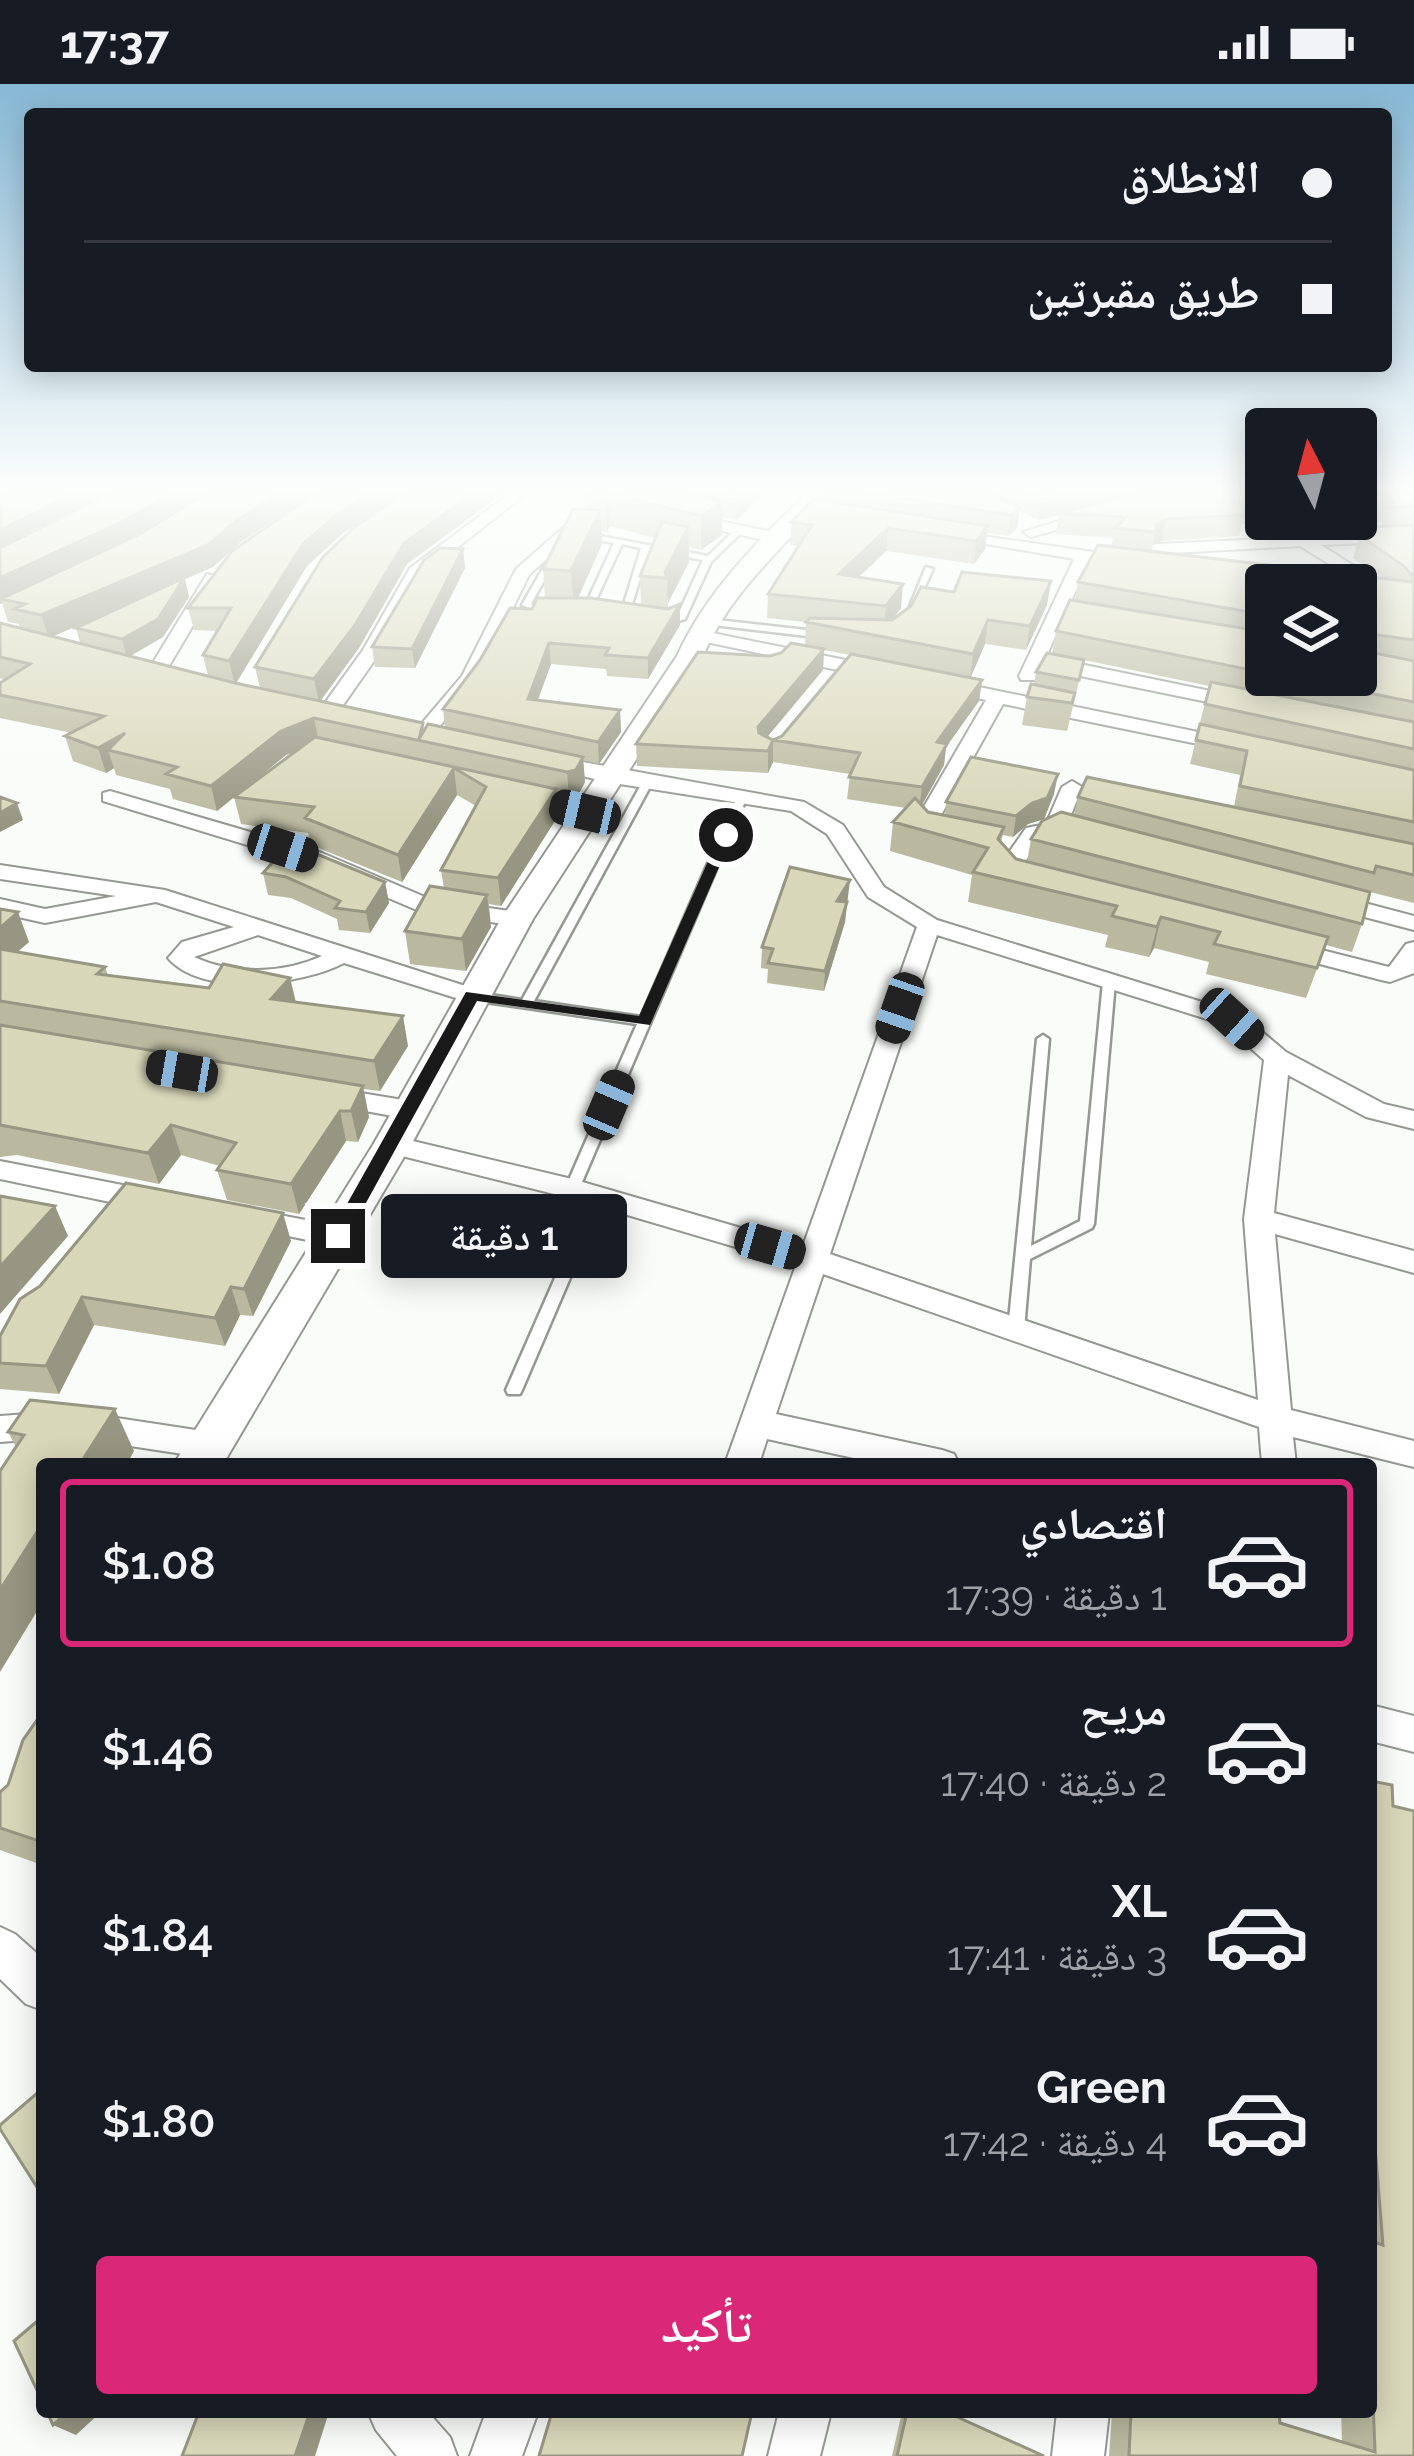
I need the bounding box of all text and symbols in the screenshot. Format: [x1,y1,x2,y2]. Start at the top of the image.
text: 17:37 [60,16,169,69]
text: الانطلاق [1121,151,1260,204]
text: طريق مقبرتين [1027,266,1260,319]
north arrow [1245,408,1377,540]
map controls [1245,408,1377,696]
button: layers [1245,564,1377,696]
car [546,786,624,838]
route start [699,808,753,862]
car [243,820,323,876]
car [871,968,929,1048]
car [1193,982,1271,1056]
car [143,1047,221,1095]
car [578,1065,640,1145]
callout: 1 دقيقة [380,1194,626,1278]
route end [311,1209,365,1263]
text: 1 دقيقة [449,1213,559,1259]
car [730,1219,810,1273]
text: اقتصادي [1020,1497,1167,1550]
icon: car [1203,1509,1311,1617]
text: $1.08 [102,1537,216,1590]
text: 1 دقيقة · 17:39 [945,1573,1167,1619]
text: مريح [1080,1683,1167,1736]
icon: car [1203,1695,1311,1803]
text: $1.46 [102,1723,214,1776]
text: 2 دقيقة · 17:40 [940,1759,1167,1805]
text: XL [1112,1875,1167,1928]
icon: car [1203,1881,1311,1989]
text: $1.84 [102,1909,213,1962]
text: 3 دقيقة · 17:41 [947,1933,1167,1979]
text: Green [1036,2061,1167,2114]
icon: car [1203,2067,1311,2175]
text: $1.80 [102,2095,216,2148]
text: 4 دقيقة · 17:42 [943,2119,1167,2165]
button: تأكيد [96,2256,1317,2394]

